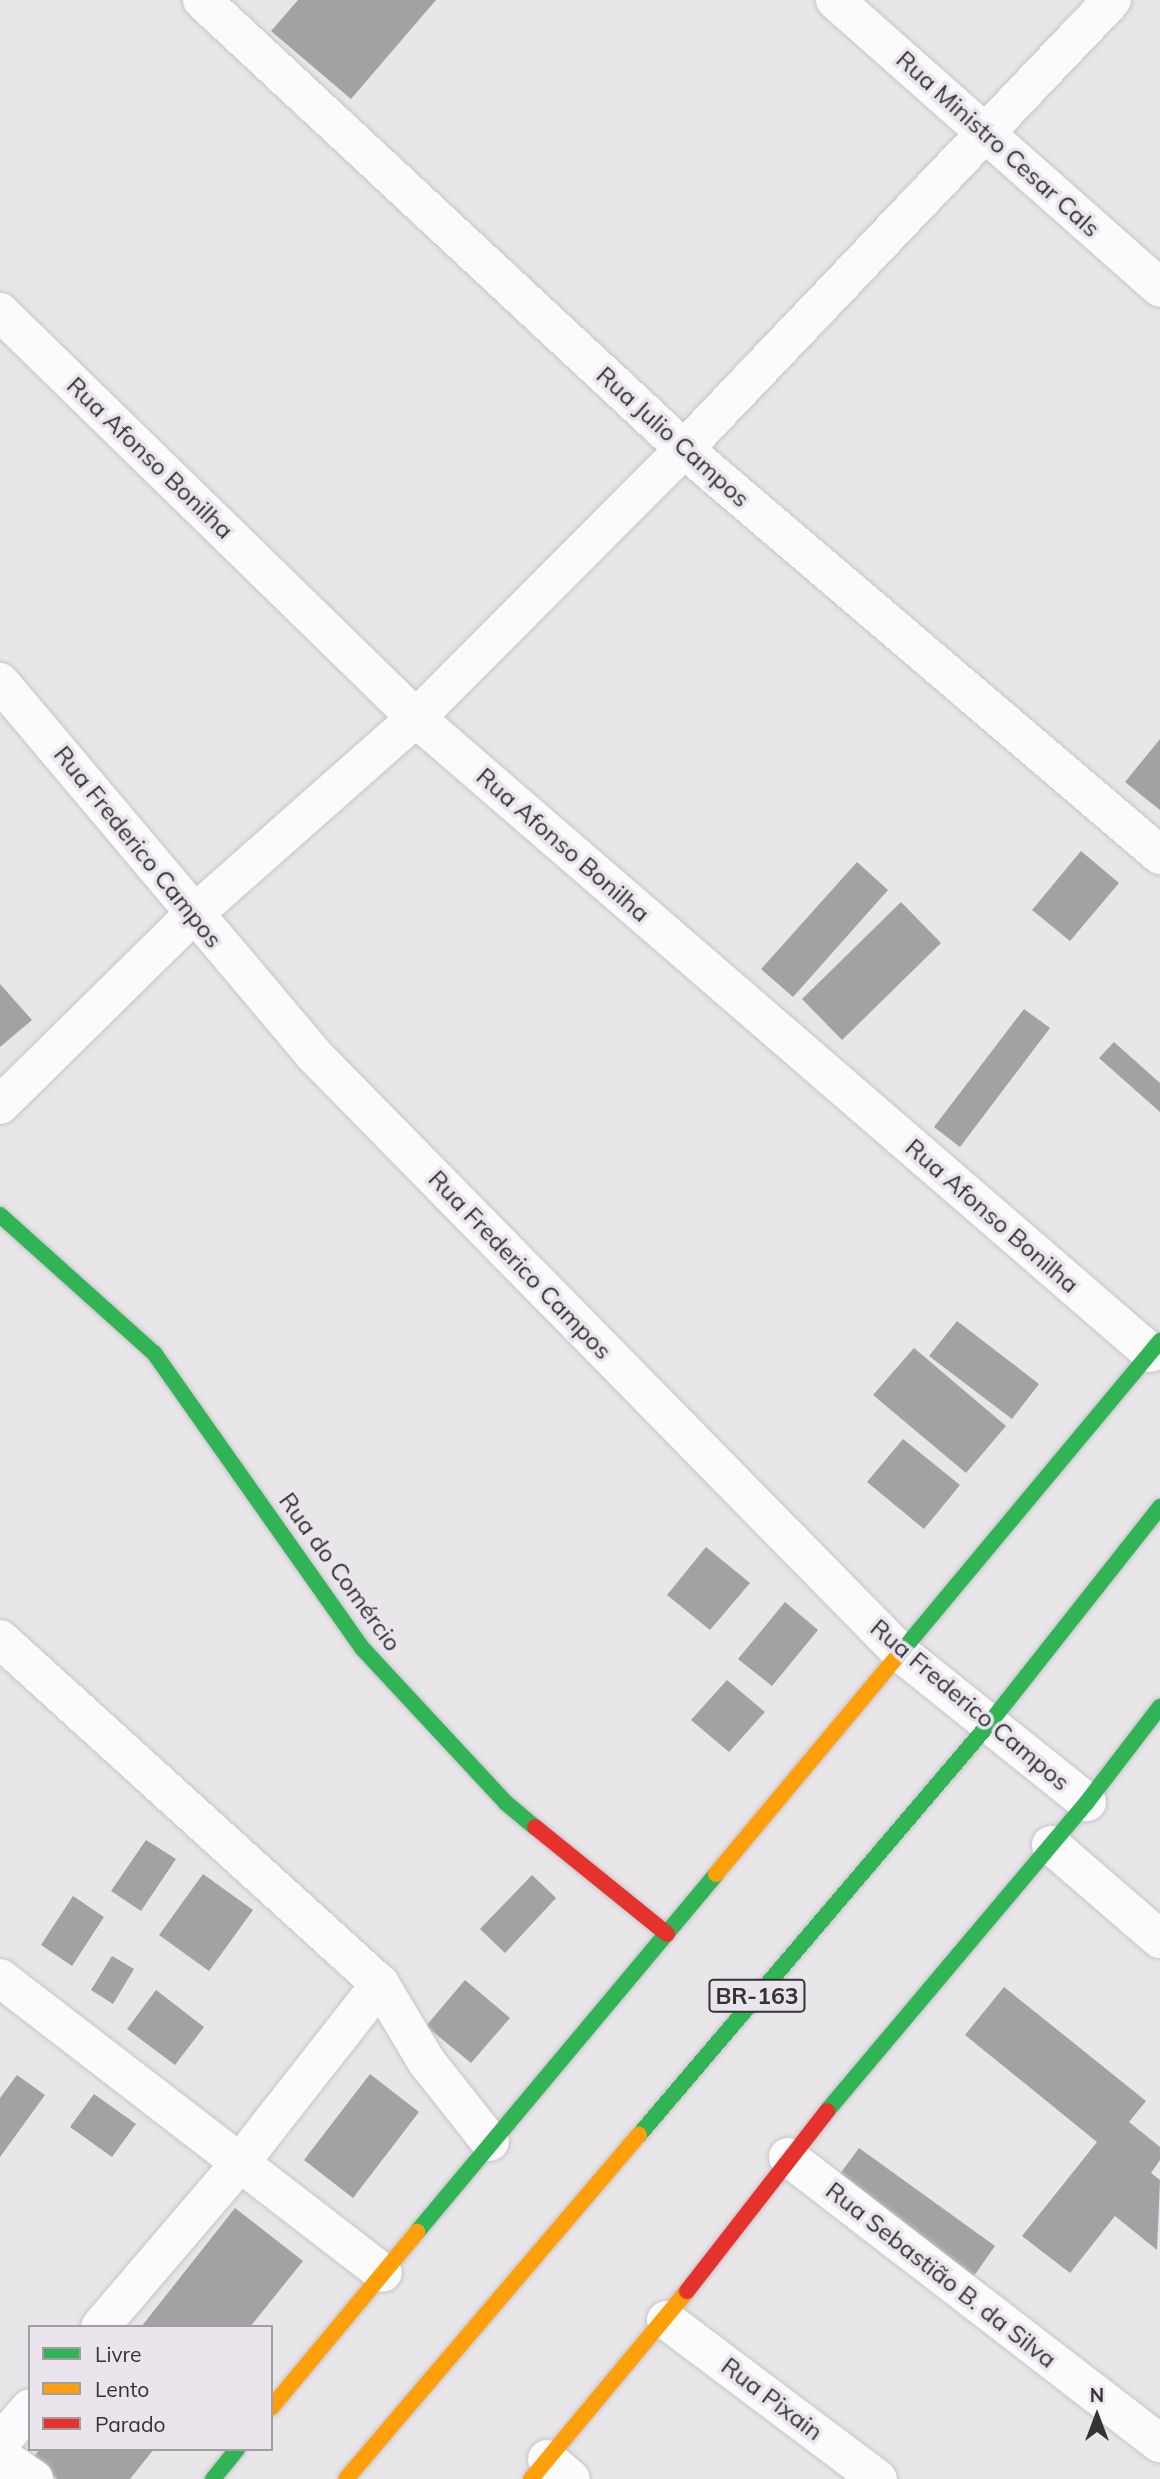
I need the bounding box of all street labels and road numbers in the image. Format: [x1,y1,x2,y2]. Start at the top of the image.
street label: Rua Ministro Cesar Cals [890,45,1106,243]
street label: Rua Julio Campos [591,361,755,513]
street label: Rua Afonso Bonilha [61,371,239,545]
street label: Rua Frederico Campos [48,740,228,954]
street label: Rua Afonso Bonilha [471,762,655,928]
street label: Rua Afonso Bonilha [900,1133,1084,1299]
street label: Rua Frederico Campos [422,1165,618,1365]
street label: Rua do Comércio [273,1487,407,1657]
street label: Rua Frederico Campos [865,1613,1075,1797]
road number: BR-163 [708,1977,806,2016]
street label: Rua Sebastião B. da Silva [820,2176,1062,2374]
street label: Rua Pixain [716,2352,828,2446]

